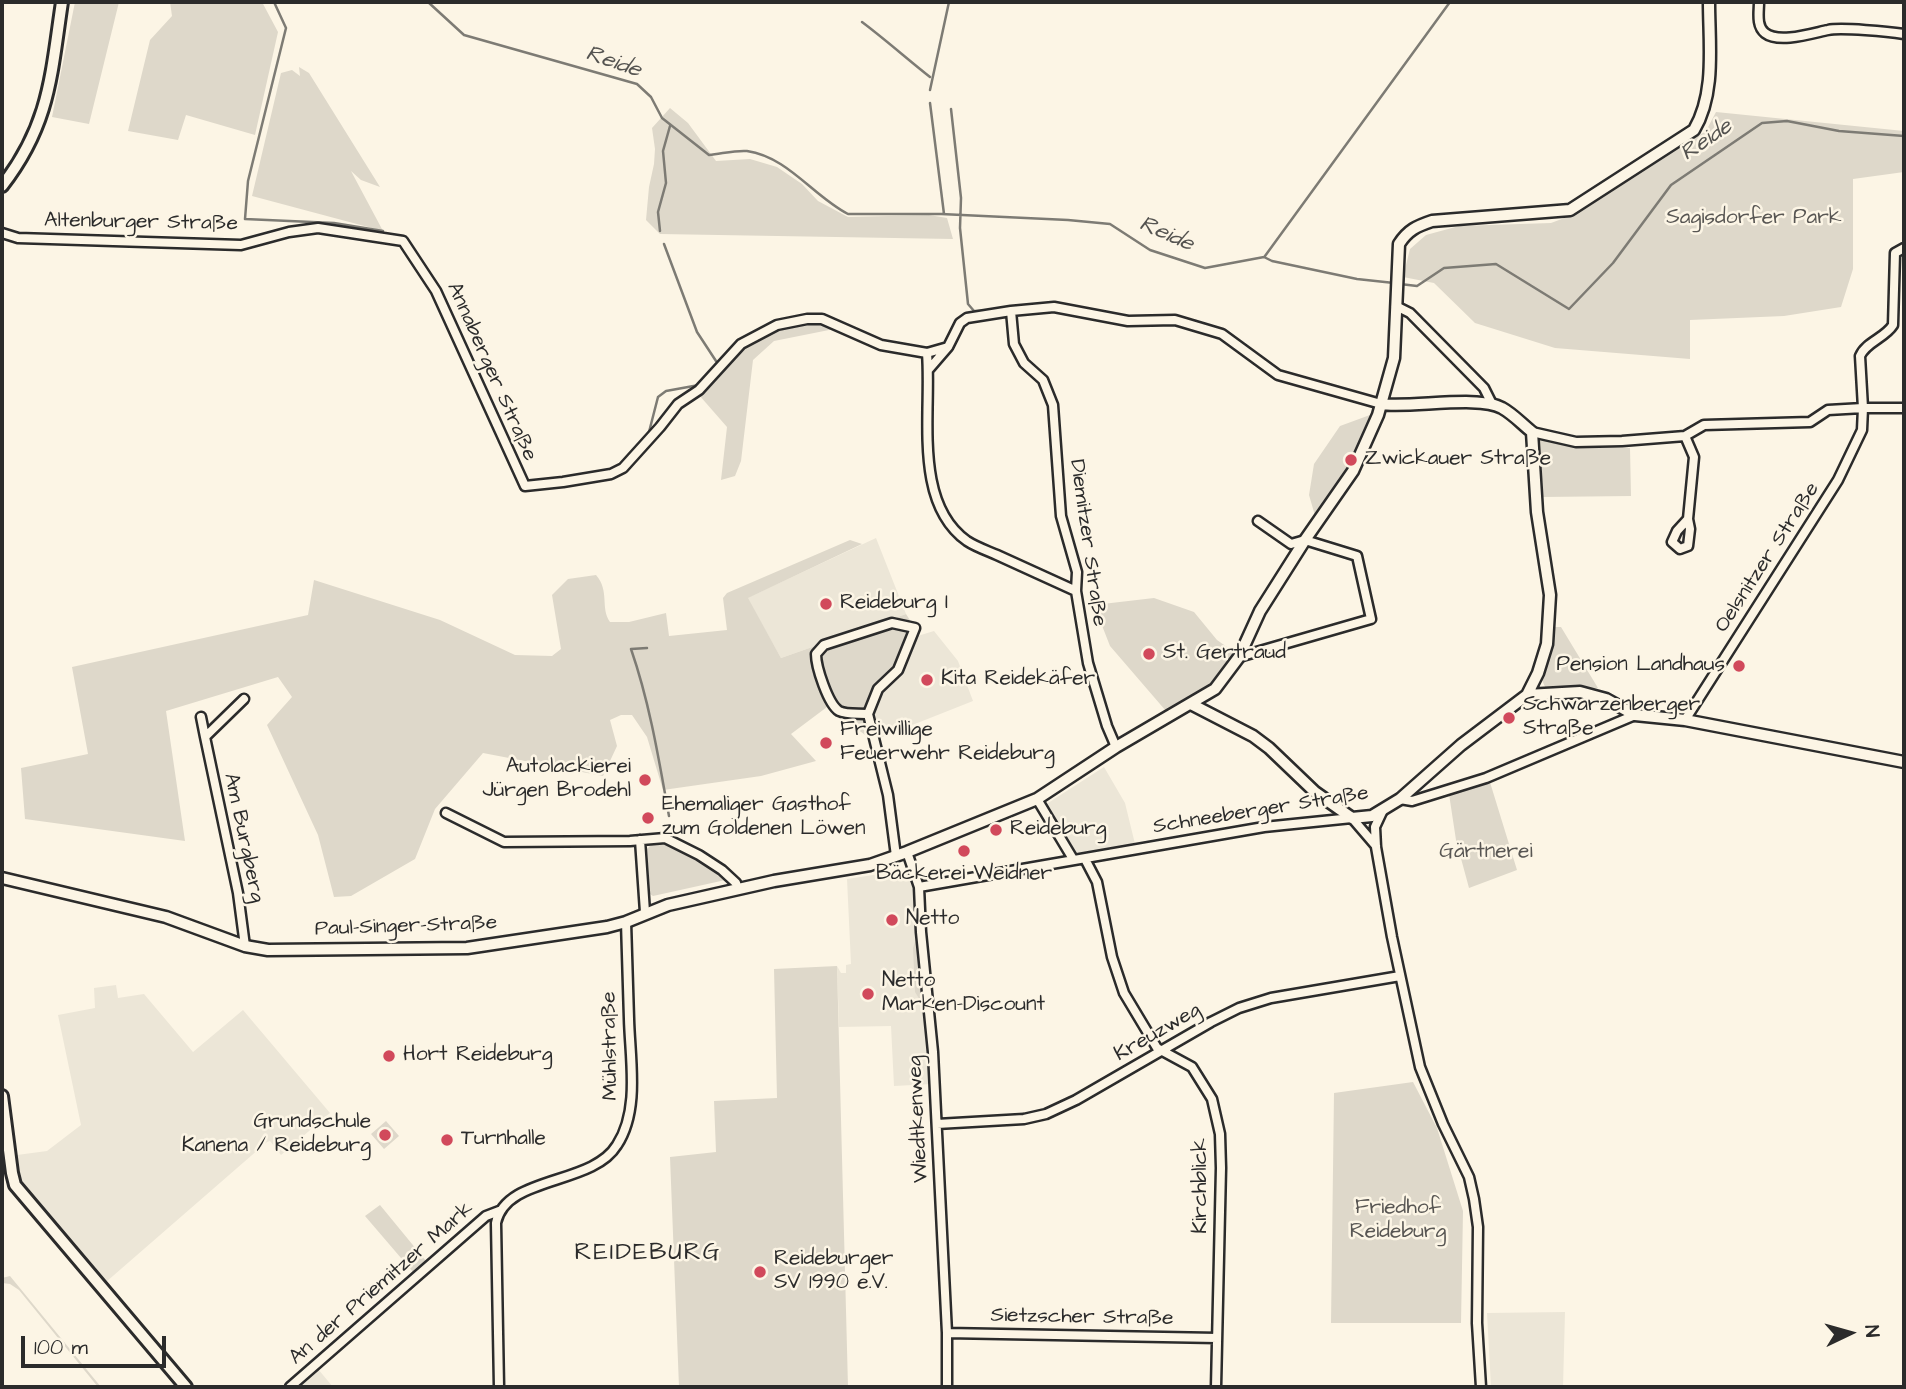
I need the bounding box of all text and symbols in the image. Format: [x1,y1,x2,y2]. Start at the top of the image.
water label: Reide [582,41,644,85]
water label: Reide [1676,114,1738,168]
park label: Sagisdorfer Park [1666,206,1842,232]
street label: Altenburger Straße [44,209,238,237]
water label: Reide [1135,211,1197,259]
street label: Annaberger Straße [440,279,542,465]
place label: Zwickauer Straße [1365,447,1551,473]
marker: Zwickauer Straße [1343,452,1359,468]
street label: Diemitzer Straße [1063,458,1111,628]
street label: Oelsnitzer Straße [1710,478,1826,638]
place label: Reideburg I [840,591,948,617]
marker: Reideburg I [818,596,834,612]
place label: St. Gertraud [1163,641,1286,667]
marker: St. Gertraud [1141,646,1157,662]
place label: Pension Landhaus [1557,653,1725,679]
marker: Pension Landhaus [1731,658,1747,674]
place label: Kita Reidekäfer [941,667,1095,693]
marker: Kita Reidekäfer [919,672,935,688]
place label: Schwarzenberger Straße [1523,693,1700,743]
marker: Schwarzenberger Straße [1501,710,1517,726]
place label: Freiwillige Feuerwehr Reideburg [840,718,1055,768]
marker: Freiwillige Feuerwehr Reideburg [818,735,834,751]
place label: Autolackierei Jürgen Brodehl [482,755,631,805]
street label: Am Burgberg [217,771,269,905]
marker: Autolackierei Jürgen Brodehl [637,772,653,788]
street label: Schneeberger Straße [1151,782,1371,840]
place label: Ehemaliger Gasthof zum Goldenen Löwen [662,793,866,843]
marker: Ehemaliger Gasthof zum Goldenen Löwen [640,810,656,826]
place label: Reideburg [1010,817,1107,843]
marker: Reideburg [988,822,1004,838]
park label: Gärtnerei [1439,840,1533,866]
marker: Bäckerei Weidner [956,843,972,859]
place label: Bäckerei Weidner [876,862,1052,888]
place label: Netto [906,907,959,933]
street label: Paul-Singer-Straße [314,911,498,943]
marker: Netto [884,912,900,928]
place label: Netto Marken-Discount [882,969,1045,1019]
marker: Netto Marken-Discount [860,986,876,1002]
street label: Mühlstraße [597,991,625,1101]
street label: Kreuzweg [1110,998,1206,1068]
place label: Hort Reideburg [403,1043,553,1069]
marker: Hort Reideburg [381,1048,397,1064]
street label: Wiedtkenweg [903,1055,935,1183]
place label: Grundschule Kanena / Reideburg [182,1110,371,1160]
marker: Grundschule Kanena / Reideburg [377,1127,393,1143]
place label: Turnhalle [461,1127,546,1153]
marker: Turnhalle [439,1132,455,1148]
street label: Kirchblick [1189,1138,1215,1234]
park label: Friedhof Reideburg [1350,1196,1446,1246]
street label: An der Priemitzer Mark [285,1197,479,1371]
district label: REIDEBURG [576,1240,720,1268]
place label: Reideburger SV 1990 e.V. [774,1247,893,1297]
marker: Reideburger SV 1990 e.V. [752,1264,768,1280]
north arrow [1815,1298,1885,1368]
street label: Sietzscher Straße [990,1304,1174,1332]
scale bar [24,1322,170,1366]
text: N [1857,1324,1885,1338]
text: 100 m [34,1333,88,1362]

